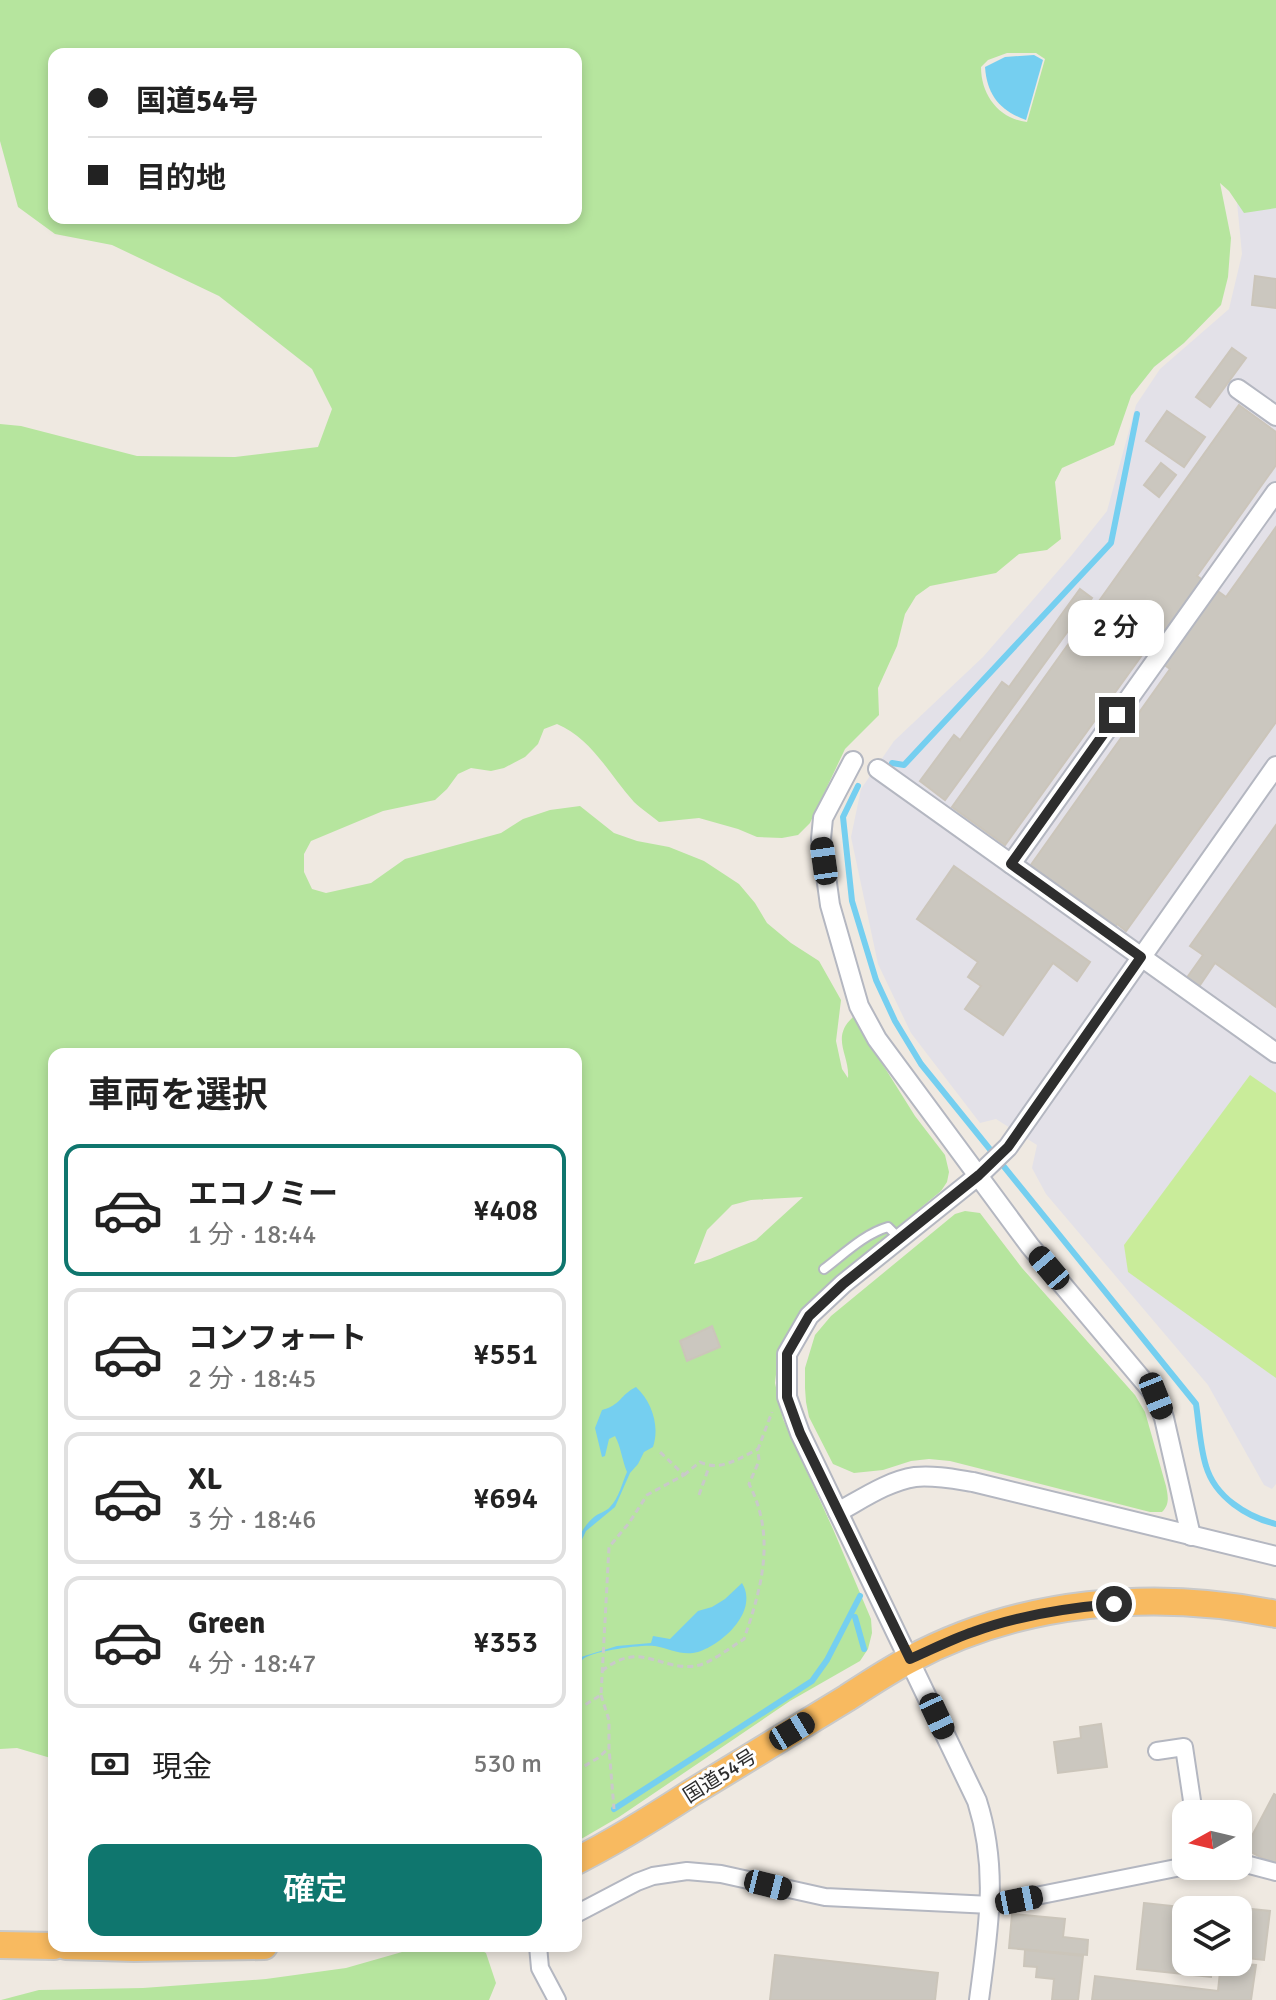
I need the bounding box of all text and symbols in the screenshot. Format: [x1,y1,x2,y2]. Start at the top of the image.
text: 国道54号 [136,83,258,120]
text: 目的地 [136,160,226,197]
callout: 2 分 [1069,599,1165,655]
text: 2 分 [1093,612,1139,644]
route end [1099,697,1135,733]
car [809,836,839,886]
text: 車両を選択 [88,1073,268,1118]
icon: car [92,1174,164,1246]
text: エコノミー [188,1176,338,1213]
text: ¥408 [473,1192,538,1229]
text: 1 分 · 18:44 [188,1219,316,1251]
car [1024,1242,1074,1294]
icon: car [92,1318,164,1390]
text: コンフォート [188,1320,367,1357]
text: ¥551 [473,1336,538,1373]
text: 2 分 · 18:45 [188,1363,316,1395]
car [1136,1369,1176,1423]
text: XL [188,1461,222,1498]
icon: car [92,1462,164,1534]
text: ¥694 [473,1480,538,1517]
text: 3 分 · 18:46 [188,1504,316,1536]
route start [1096,1586,1132,1622]
text: Green [188,1605,265,1642]
icon: car [92,1606,164,1678]
text: ¥353 [473,1624,538,1661]
text: 4 分 · 18:47 [188,1648,316,1680]
car [916,1689,958,1743]
car [765,1708,819,1754]
icon: cash [88,1742,132,1786]
street label: 国道54号 [679,1744,761,1808]
text: 530 m [473,1748,542,1780]
text: 現金 [152,1749,212,1786]
north arrow [1172,1800,1252,1880]
map controls [1172,1800,1252,1976]
button: 確定 [88,1844,542,1936]
car [742,1868,794,1902]
car [993,1884,1045,1916]
button: layers [1172,1896,1252,1976]

